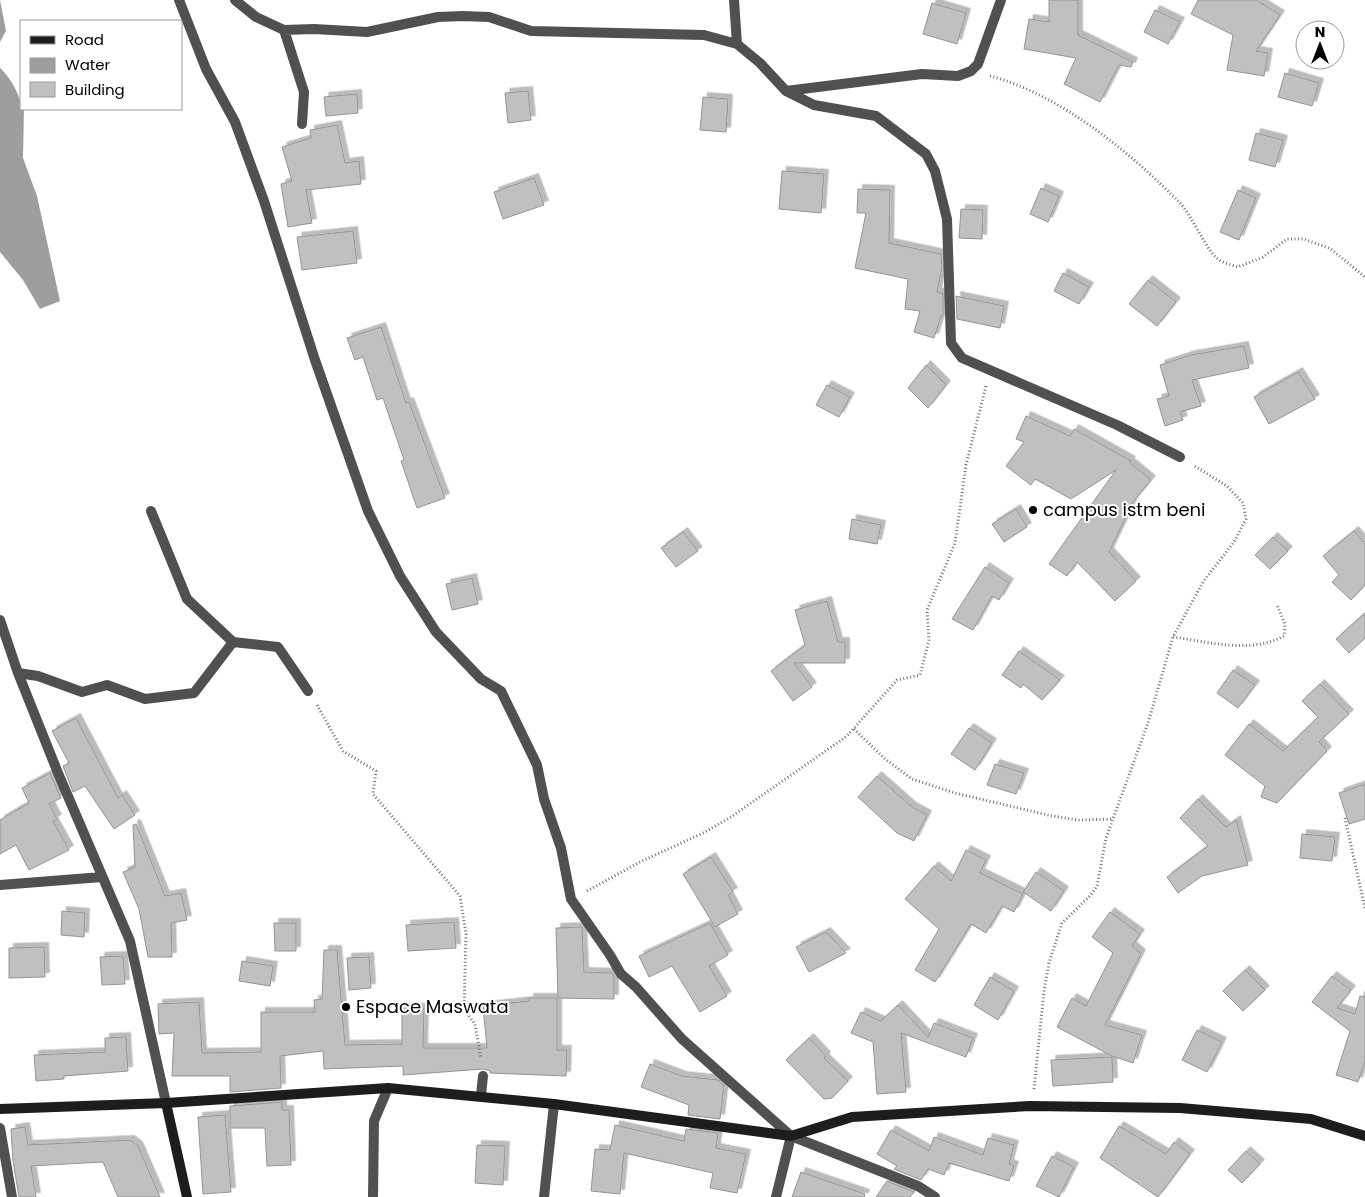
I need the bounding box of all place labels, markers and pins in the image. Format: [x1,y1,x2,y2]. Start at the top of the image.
place label: campus istm beni [1043,497,1206,522]
marker: campus istm beni [1027,504,1039,516]
place label: Espace Maswata [356,994,509,1019]
marker: Espace Maswata [340,1001,352,1013]

